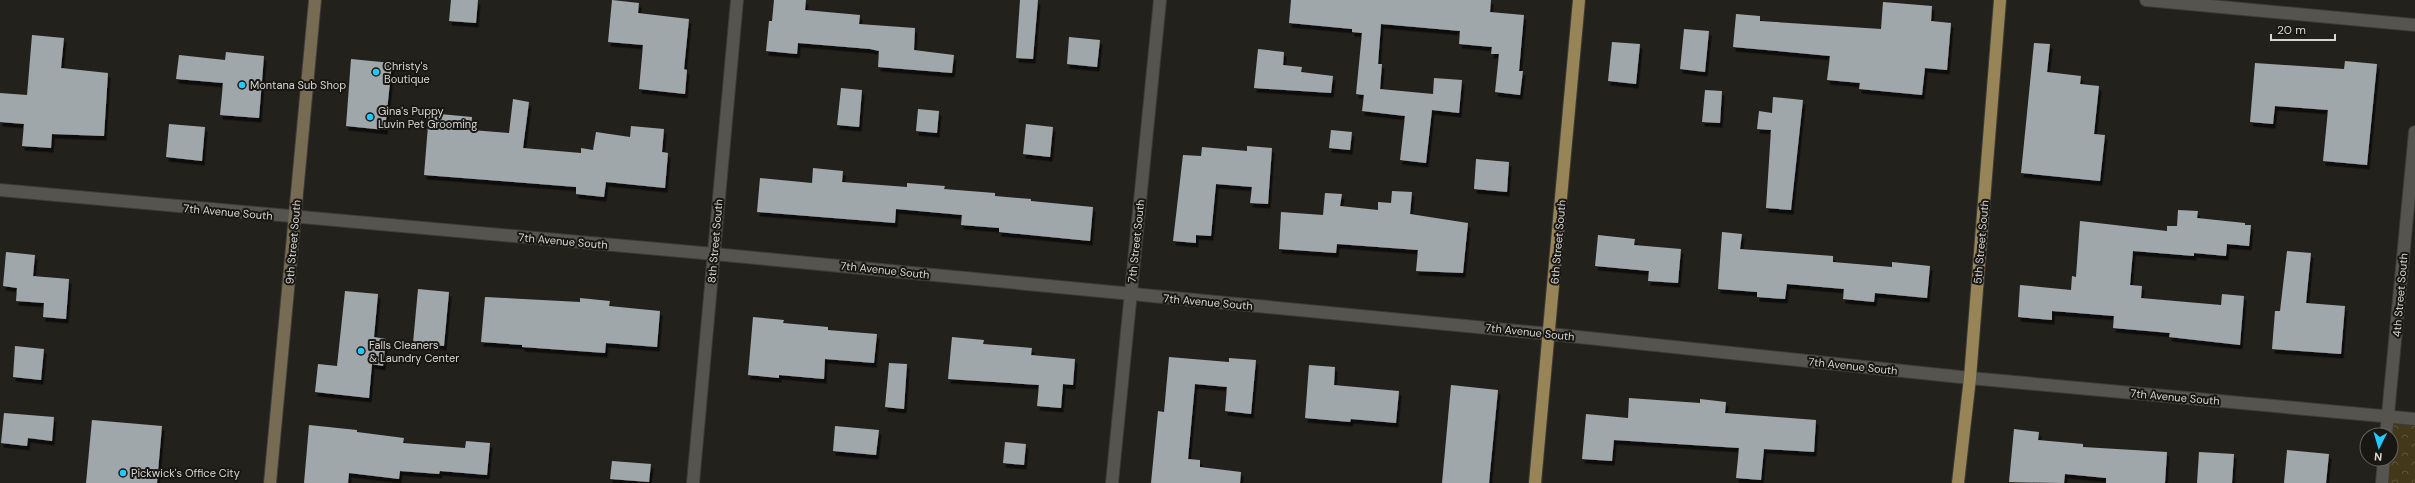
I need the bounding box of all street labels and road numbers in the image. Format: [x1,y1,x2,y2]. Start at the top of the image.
street label: 8th Street South [704,198,726,284]
street label: 9th Street South [282,199,304,285]
street label: 7th Street South [1125,199,1147,283]
street label: 6th Street South [1547,199,1569,285]
street label: 5th Street South [1970,199,1992,285]
street label: 7th Avenue South [183,201,273,223]
street label: 7th Avenue South [518,230,608,252]
street label: 4th Street South [2389,252,2411,338]
street label: 7th Avenue South [840,258,930,282]
street label: 7th Avenue South [1163,291,1253,313]
street label: 7th Avenue South [1485,320,1575,344]
street label: 7th Avenue South [1808,354,1898,378]
street label: 7th Avenue South [2130,386,2220,408]

